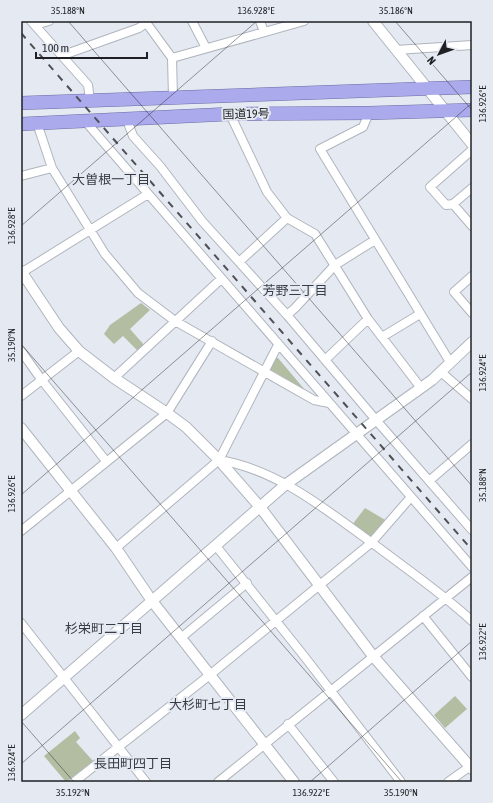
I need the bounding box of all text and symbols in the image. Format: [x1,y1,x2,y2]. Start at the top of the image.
text: 35.188°N [51,5,85,16]
text: 136.928°E [238,5,275,16]
text: 35.186°N [379,5,413,16]
scale bar [36,34,147,60]
north arrow [419,34,459,74]
text: 100 m [42,41,69,55]
text: N [425,54,438,67]
text: 136.926°E [477,85,488,123]
street label: 国道19号 [222,107,270,121]
district label: 大曽根一丁目 [72,172,150,187]
text: 136.928°E [6,207,17,245]
district label: 芳野三丁目 [262,283,328,298]
text: 35.190°N [6,328,17,362]
text: 136.924°E [477,354,488,392]
text: 35.188°N [477,468,488,502]
text: 136.926°E [6,475,17,513]
district label: 杉栄町二丁目 [65,621,143,636]
text: 136.922°E [477,623,488,661]
district label: 大杉町七丁目 [169,697,247,712]
text: 136.924°E [6,744,17,782]
district label: 長田町四丁目 [94,756,172,771]
text: 35.192°N [56,787,90,798]
text: 136.922°E [293,787,330,798]
text: 35.190°N [384,787,418,798]

